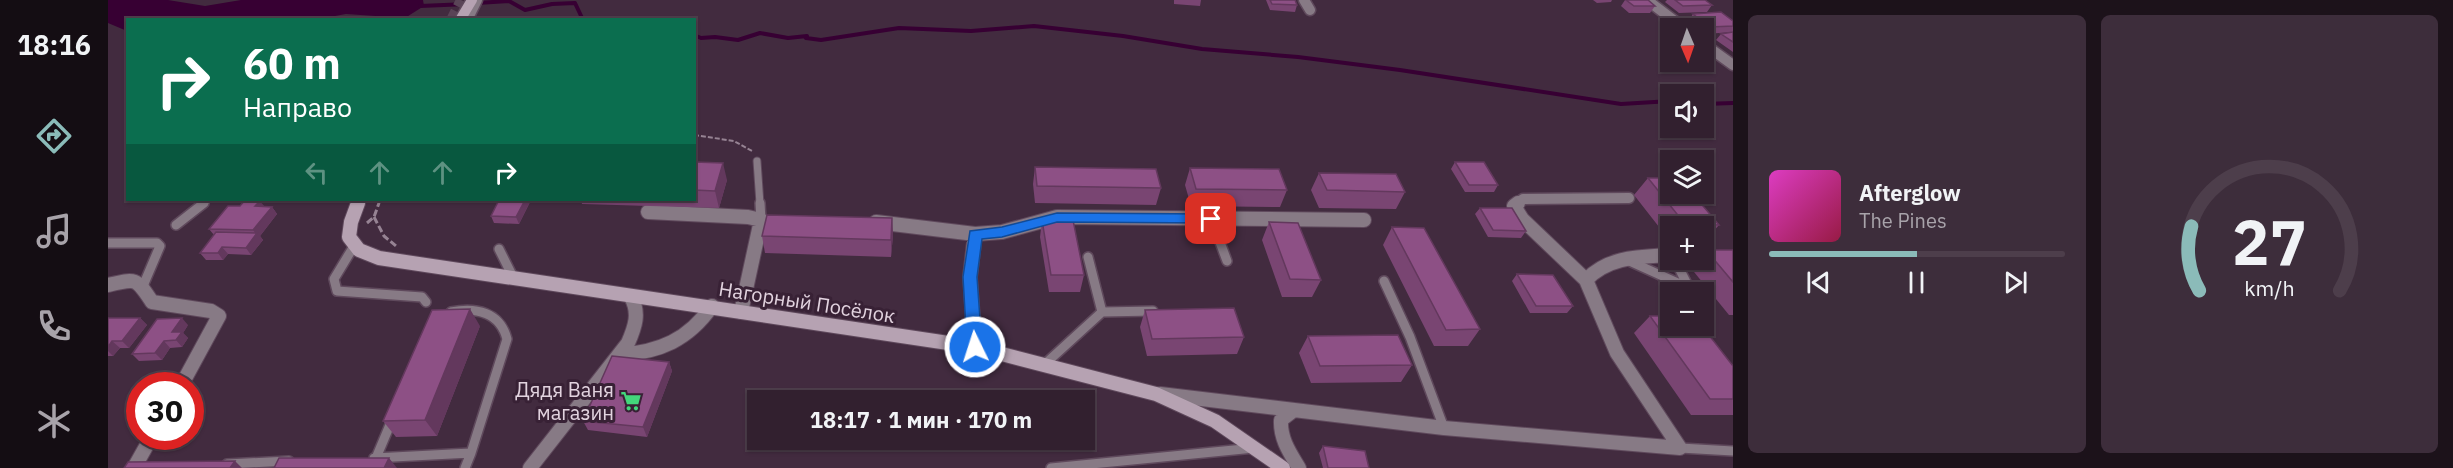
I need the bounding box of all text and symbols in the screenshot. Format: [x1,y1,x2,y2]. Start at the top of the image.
north arrow [1660,18,1714,72]
map controls [1660,18,1714,336]
text: 18:16 [17,27,91,62]
text: 60 m [243,36,341,91]
icon: right [144,42,222,120]
button: sound [1660,84,1714,138]
text: Направо [243,89,352,124]
icon: directions [33,115,75,157]
button: layers [1660,150,1714,204]
icon: left [300,156,333,189]
icon: ahead [363,156,396,189]
icon: ahead [426,156,459,189]
icon: right [489,156,522,189]
text: Afterglow [1859,178,1961,207]
pin [1185,193,1236,244]
text: 27 [2232,201,2307,282]
icon: arrive [1194,202,1227,235]
text: The Pines [1859,207,1947,234]
icon: music [33,210,75,252]
button: + [1660,216,1714,270]
icon: previous [1802,266,1835,299]
icon: pause [1900,266,1933,299]
icon: next [1999,266,2032,299]
text: km/h [2244,274,2294,302]
street label: Нагорный Посёлок [717,275,897,329]
button: − [1660,282,1714,336]
icon: phone [33,305,75,347]
position arrow [943,315,1007,379]
speed limit sign: 30 [126,372,204,450]
place label: Дядя Ваня магазин [515,376,614,426]
supermarket icon: Дядя Ваня магазин [619,389,643,413]
icon: climate [33,400,75,442]
text: 18:17 · 1 мин · 170 m [810,405,1032,434]

